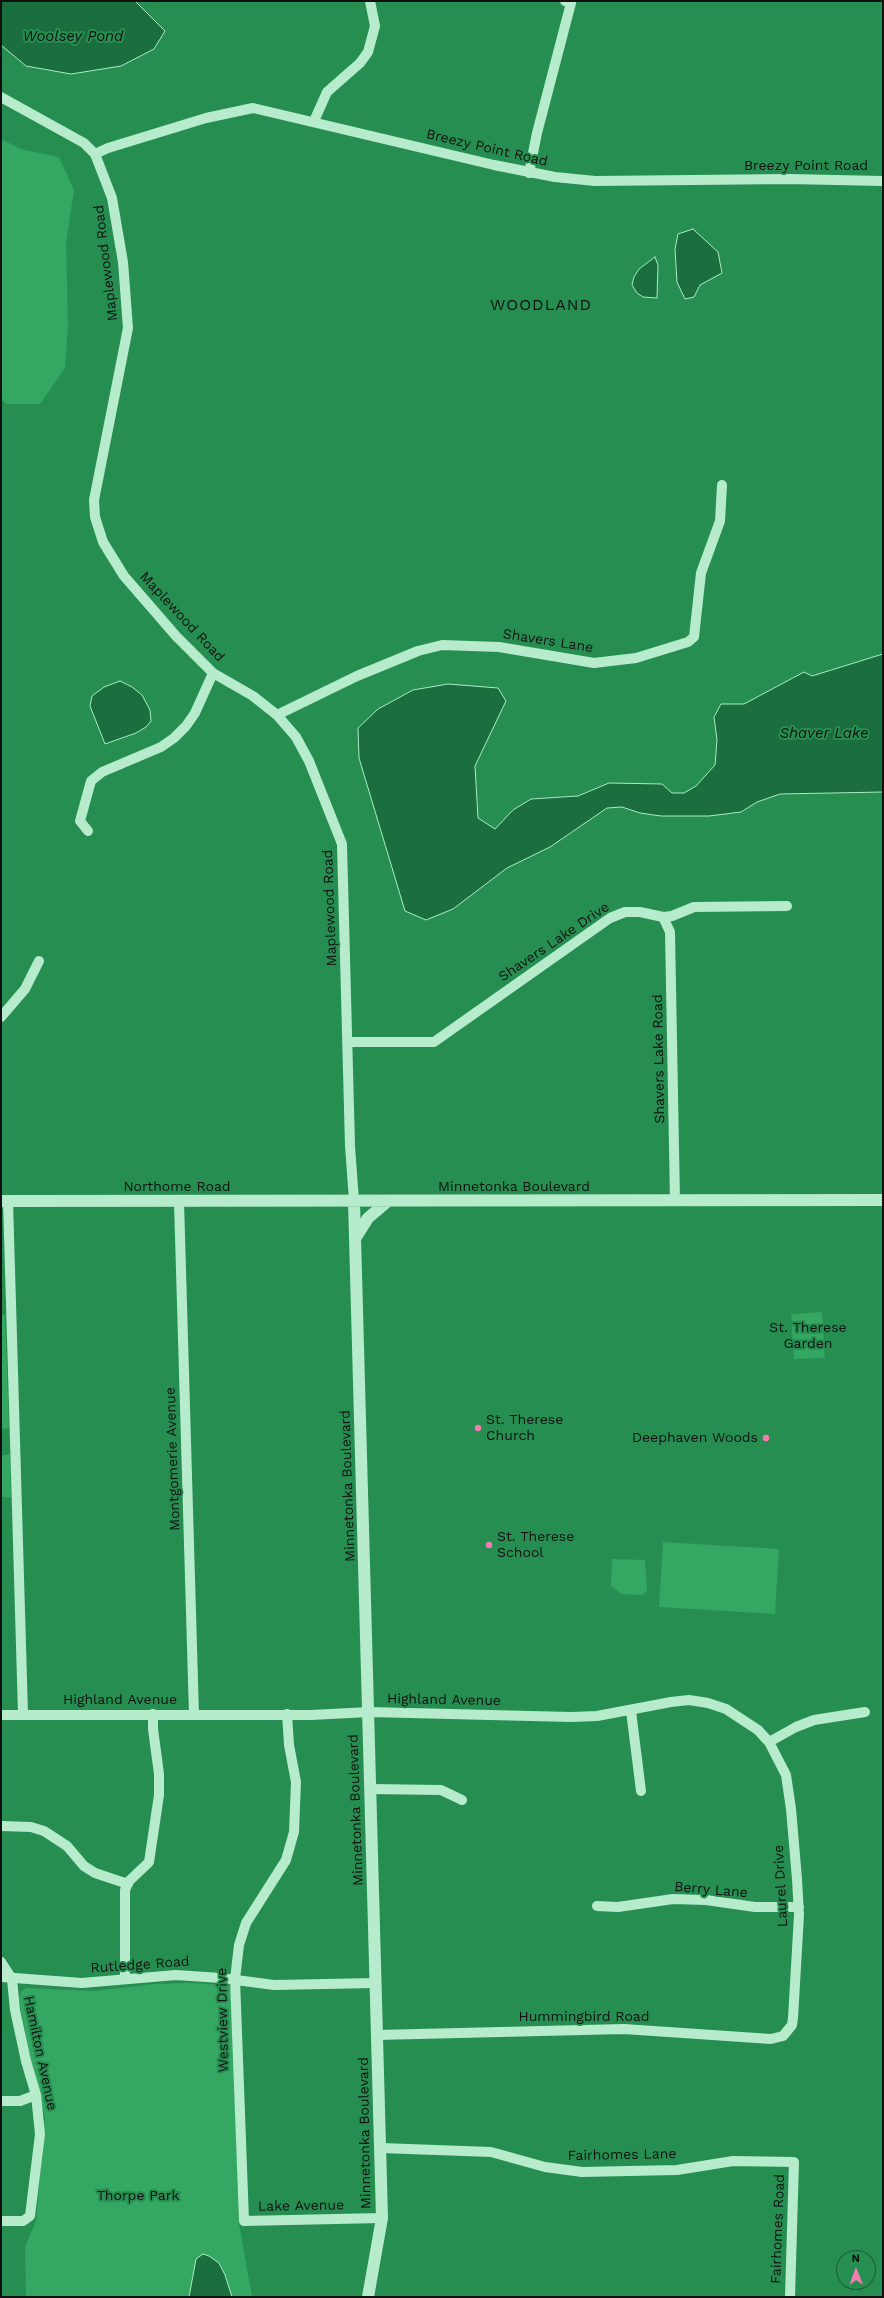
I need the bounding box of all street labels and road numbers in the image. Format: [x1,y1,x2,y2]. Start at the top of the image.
street label: Breezy Point Road [425,126,549,170]
street label: Breezy Point Road [744,158,868,174]
street label: Maplewood Road [91,204,121,322]
street label: Maplewood Road [136,569,228,665]
street label: Shavers Lane [502,626,594,656]
street label: Maplewood Road [320,849,340,967]
street label: Shavers Lake Drive [495,899,613,985]
street label: Shavers Lake Road [649,994,669,1124]
street label: Northome Road [123,1179,231,1195]
street label: Minnetonka Boulevard [438,1179,590,1195]
street label: Montgomerie Avenue [162,1387,184,1531]
street label: Minnetonka Boulevard [337,1410,359,1562]
street label: Highland Avenue [387,1691,501,1709]
street label: Highland Avenue [63,1692,177,1708]
street label: Minnetonka Boulevard [345,1734,367,1886]
street label: Laurel Drive [770,1844,792,1928]
street label: Berry Lane [674,1878,748,1902]
street label: Rutledge Road [90,1953,190,1977]
street label: Westview Drive [214,1968,232,2072]
street label: Hamilton Avenue [20,1994,60,2112]
street label: Hummingbird Road [518,2009,650,2025]
street label: Minnetonka Boulevard [355,2057,375,2209]
street label: Fairhomes Lane [567,2146,677,2164]
street label: Fairhomes Road [768,2174,788,2284]
street label: Lake Avenue [258,2197,344,2215]

